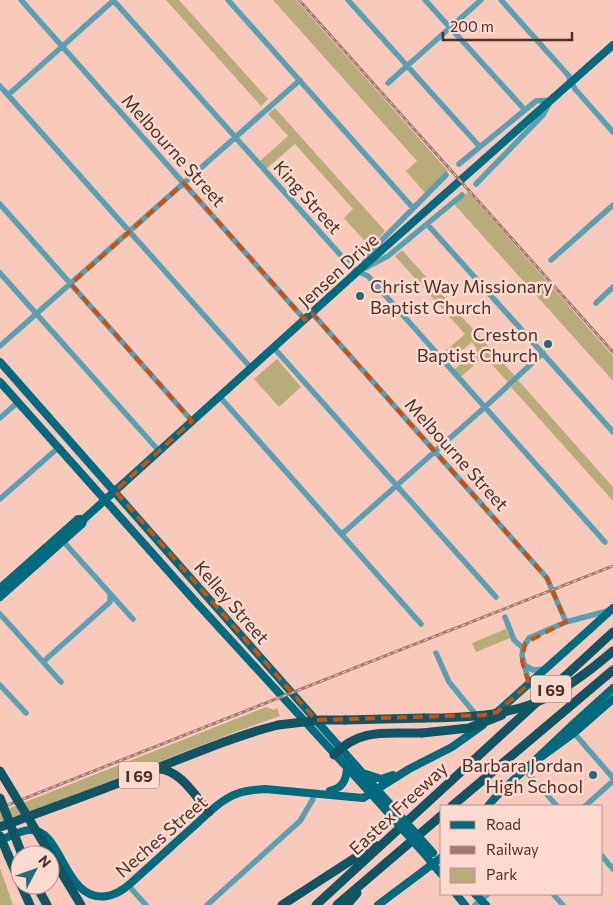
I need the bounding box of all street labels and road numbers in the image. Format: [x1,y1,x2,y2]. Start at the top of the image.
street label: Melbourne Street [118,89,230,211]
street label: King Street [269,156,347,238]
street label: Jensen Drive [293,228,383,312]
street label: Melbourne Street [401,393,513,515]
street label: Kelley Street [190,556,274,648]
road number: I 69 [531,676,571,702]
street label: Eastex Freeway [344,757,452,859]
road number: I 69 [119,762,159,788]
street label: Neches Street [111,790,211,882]

